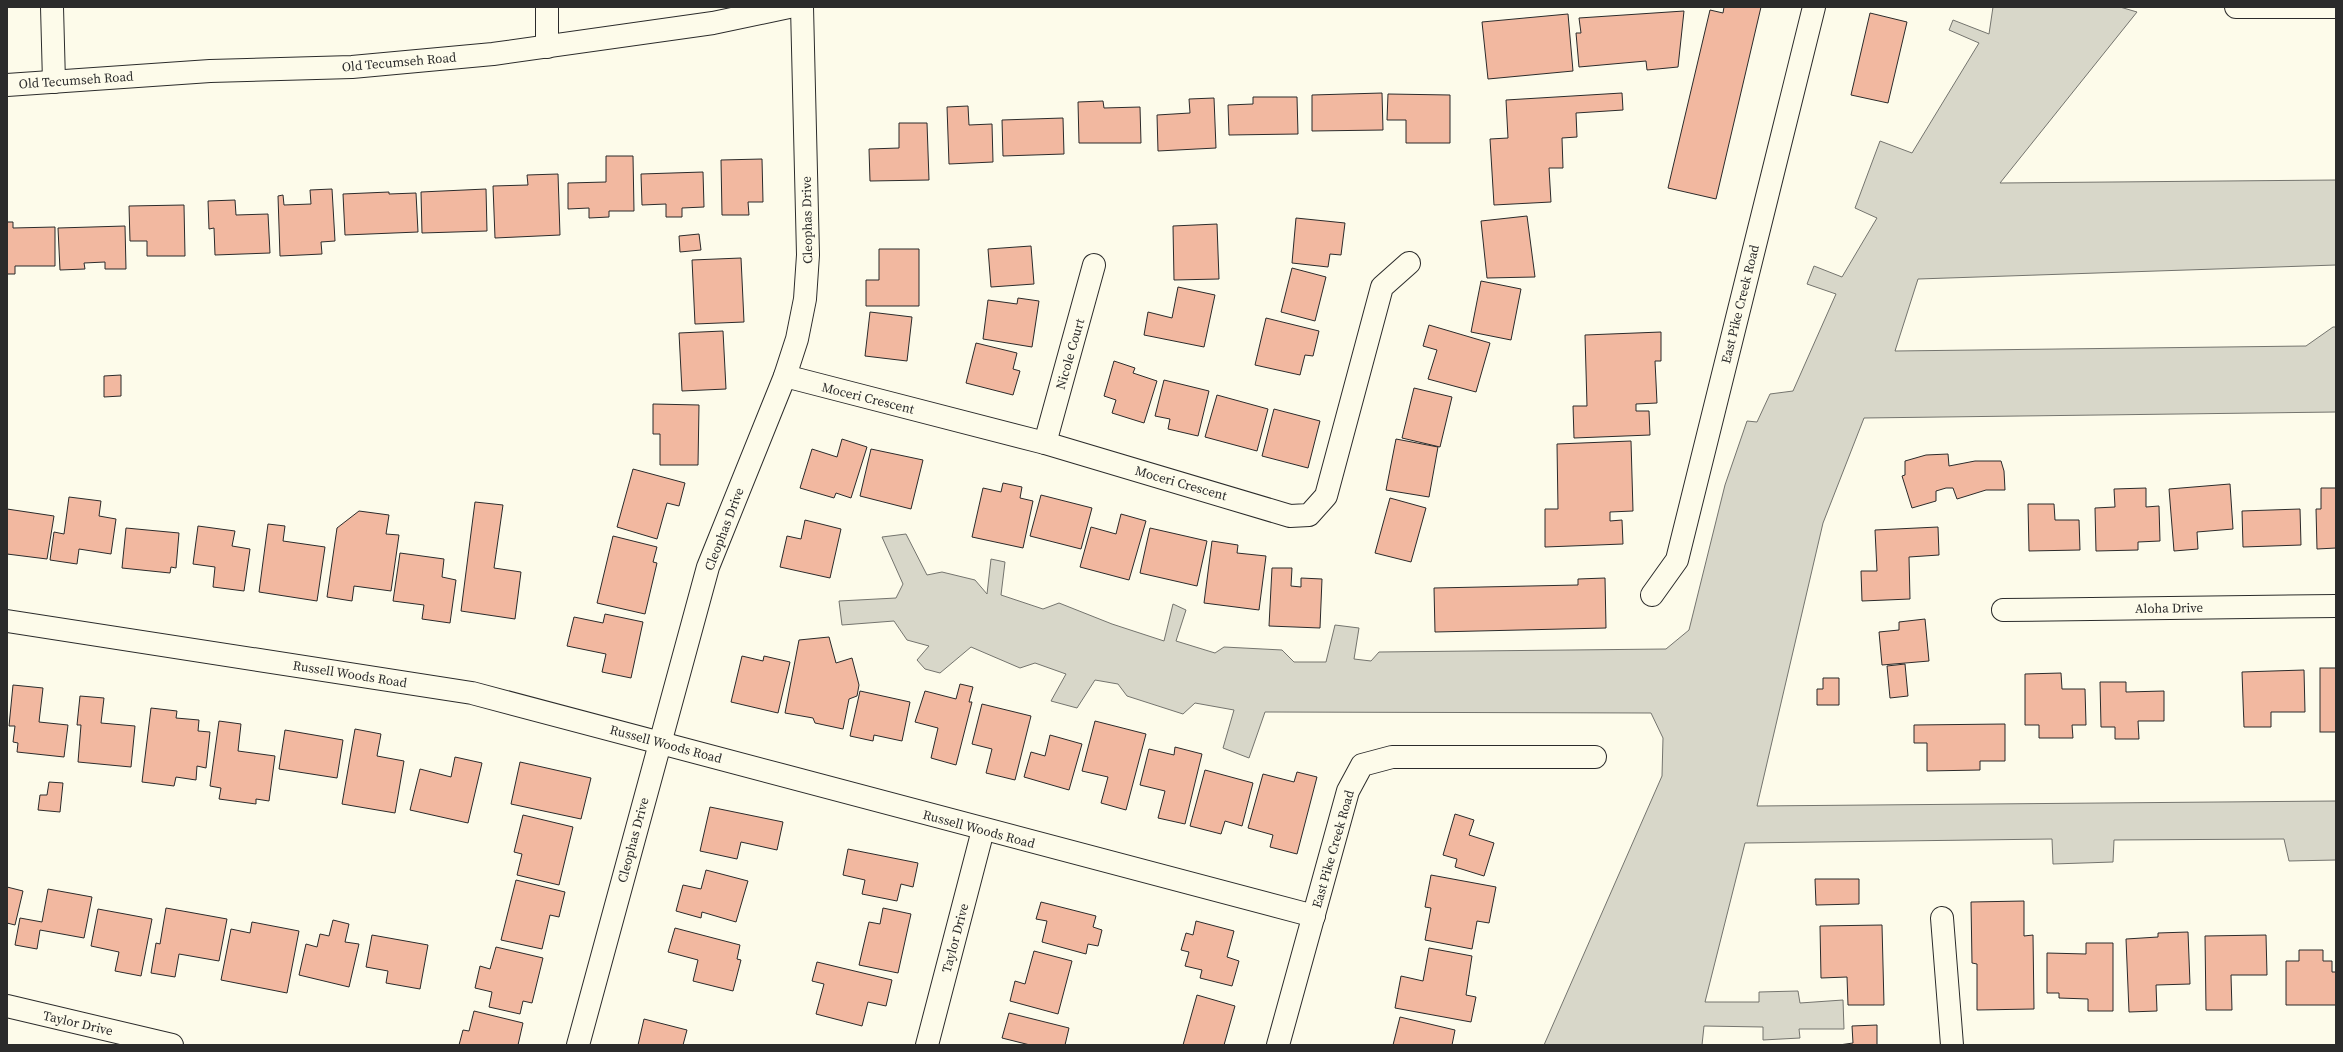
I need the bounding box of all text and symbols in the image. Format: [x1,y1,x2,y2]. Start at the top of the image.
street label: Old Tecumseh Road [341,48,458,75]
street label: Old Tecumseh Road [18,67,135,92]
street label: Cleophas Drive [798,176,816,264]
street label: East Pike Creek Road [1717,242,1763,365]
street label: Nicole Court [1052,316,1088,391]
street label: Moceri Crescent [820,378,917,418]
street label: Moceri Crescent [1133,462,1230,504]
street label: Cleophas Drive [700,485,748,573]
street label: Aloha Drive [2135,599,2204,617]
street label: Russell Woods Road [292,657,409,692]
street label: Russell Woods Road [608,721,725,767]
street label: East Pike Creek Road [1308,788,1358,910]
street label: Cleophas Drive [613,795,653,885]
street label: Russell Woods Road [921,806,1038,852]
street label: Taylor Drive [938,901,973,975]
street label: Taylor Drive [41,1007,115,1039]

